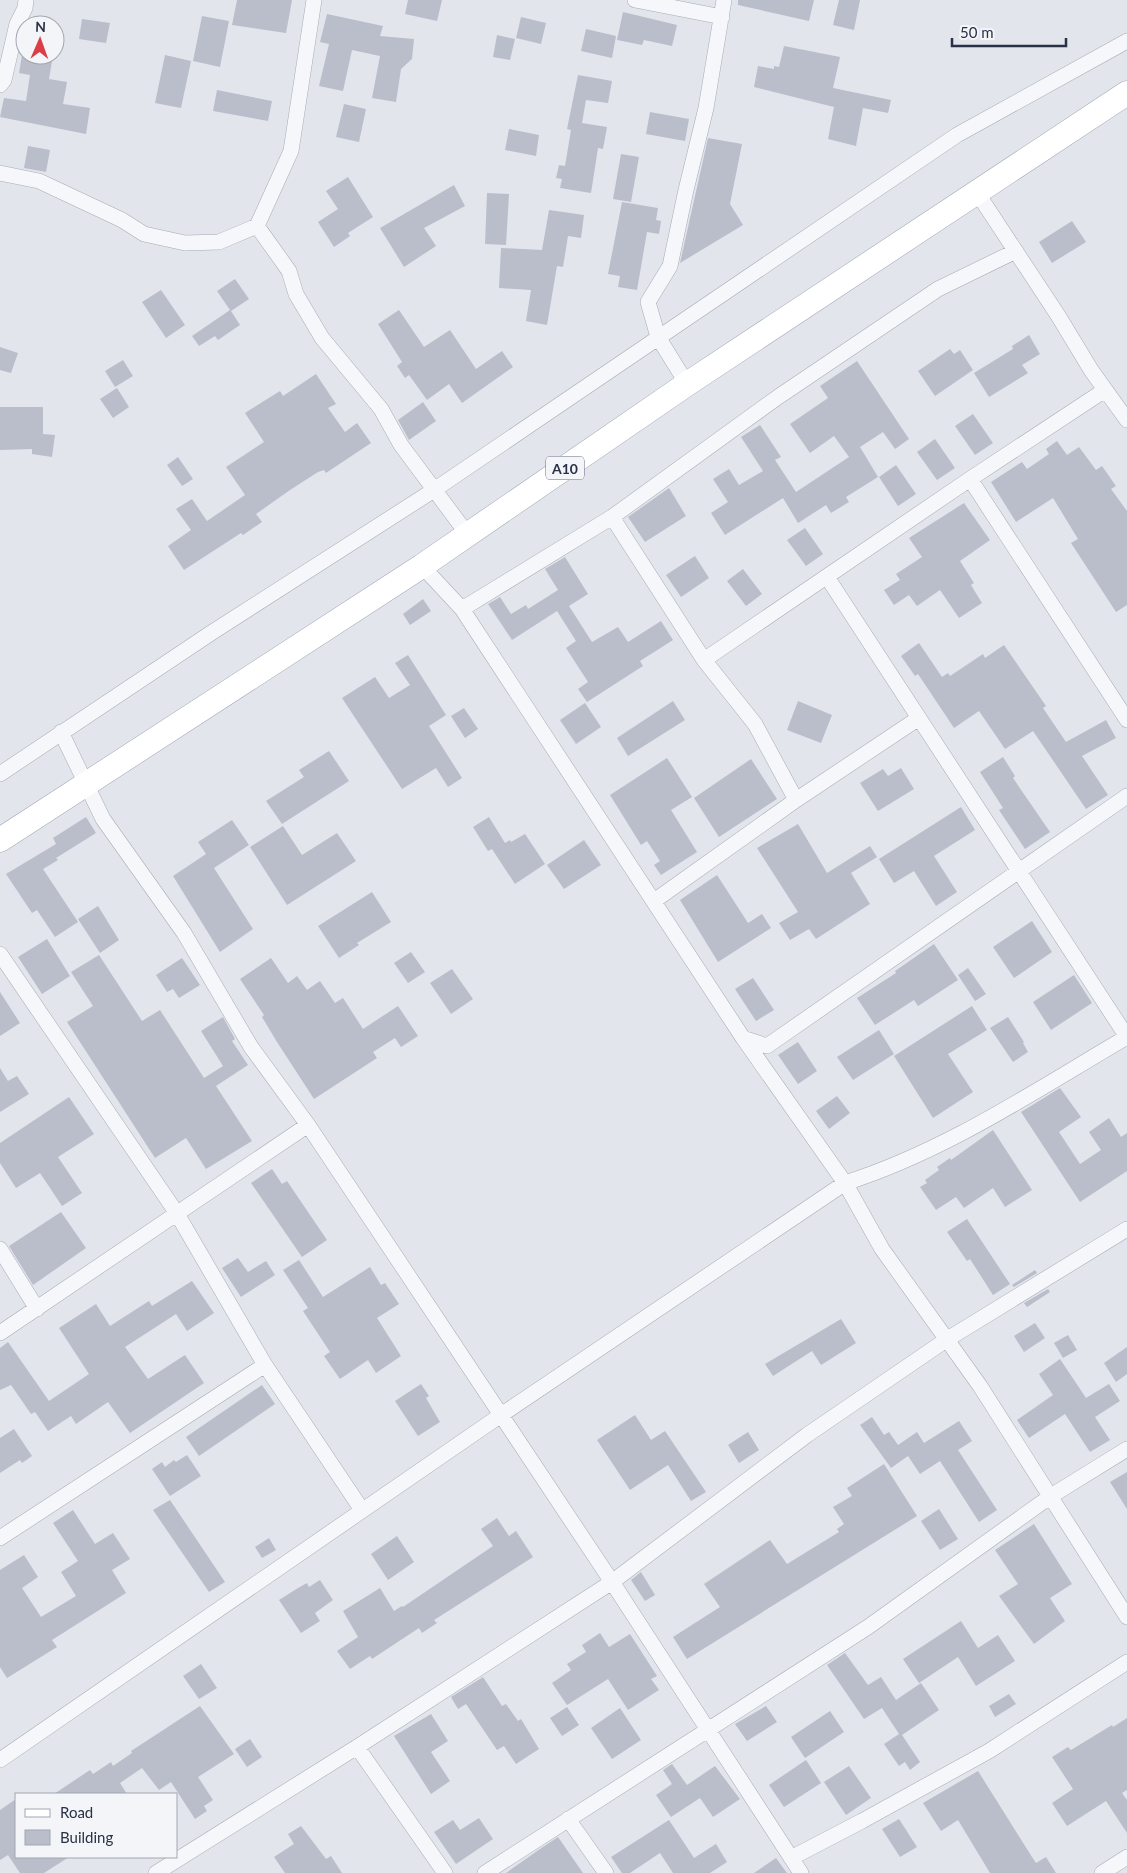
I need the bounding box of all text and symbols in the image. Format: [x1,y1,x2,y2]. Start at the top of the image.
north arrow [15,15,65,65]
scale bar [952,15,1066,47]
text: N [35,18,46,35]
text: 50 m [960,23,994,41]
road number: A10 [546,456,584,479]
legend [15,1793,178,1858]
text: Road [60,1803,93,1821]
text: Building [60,1828,113,1846]

